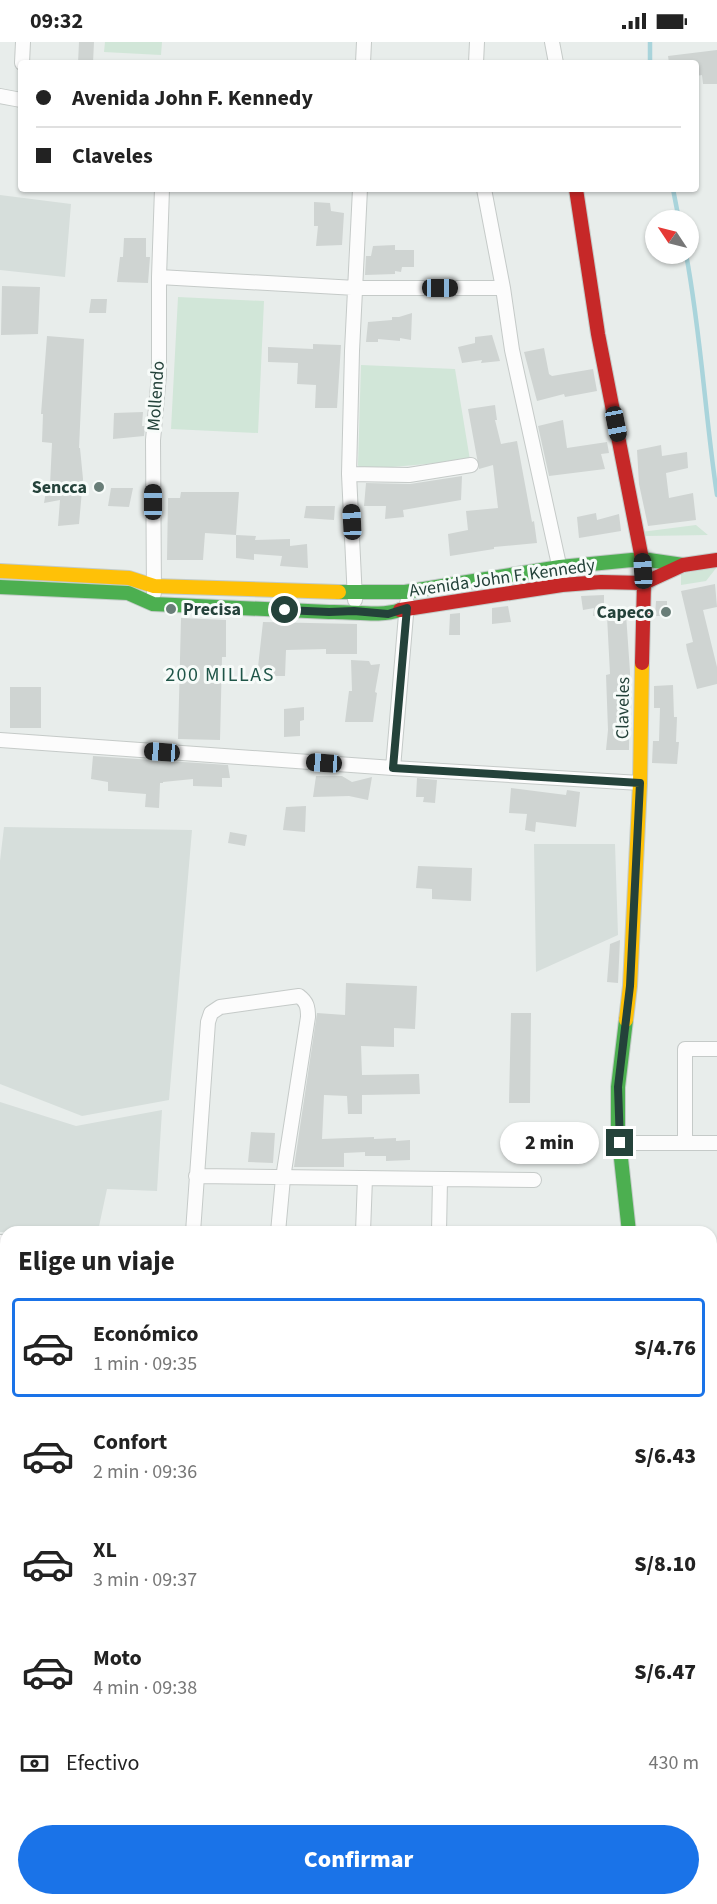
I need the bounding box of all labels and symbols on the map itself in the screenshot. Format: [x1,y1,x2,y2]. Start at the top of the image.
north arrow [645,210,699,264]
car [422,279,458,297]
street label: Mollendo [141,360,171,432]
car [604,405,628,443]
place label: Sencca [32,475,87,500]
marker: Sencca [92,480,106,494]
car [144,484,162,520]
car [342,504,362,540]
street label: Avenida John F. Kennedy [407,553,597,603]
car [633,553,653,589]
route start [271,596,298,623]
place label: Precisa [183,597,241,622]
place label: Capeco [596,600,654,625]
marker: Precisa [164,602,178,616]
marker: Capeco [659,605,673,619]
district label: 200 MILLAS [165,661,275,689]
street label: Claveles [610,677,636,739]
car [143,742,181,762]
car [305,753,343,773]
callout: 2 min [500,1122,599,1164]
route end [606,1129,633,1156]

